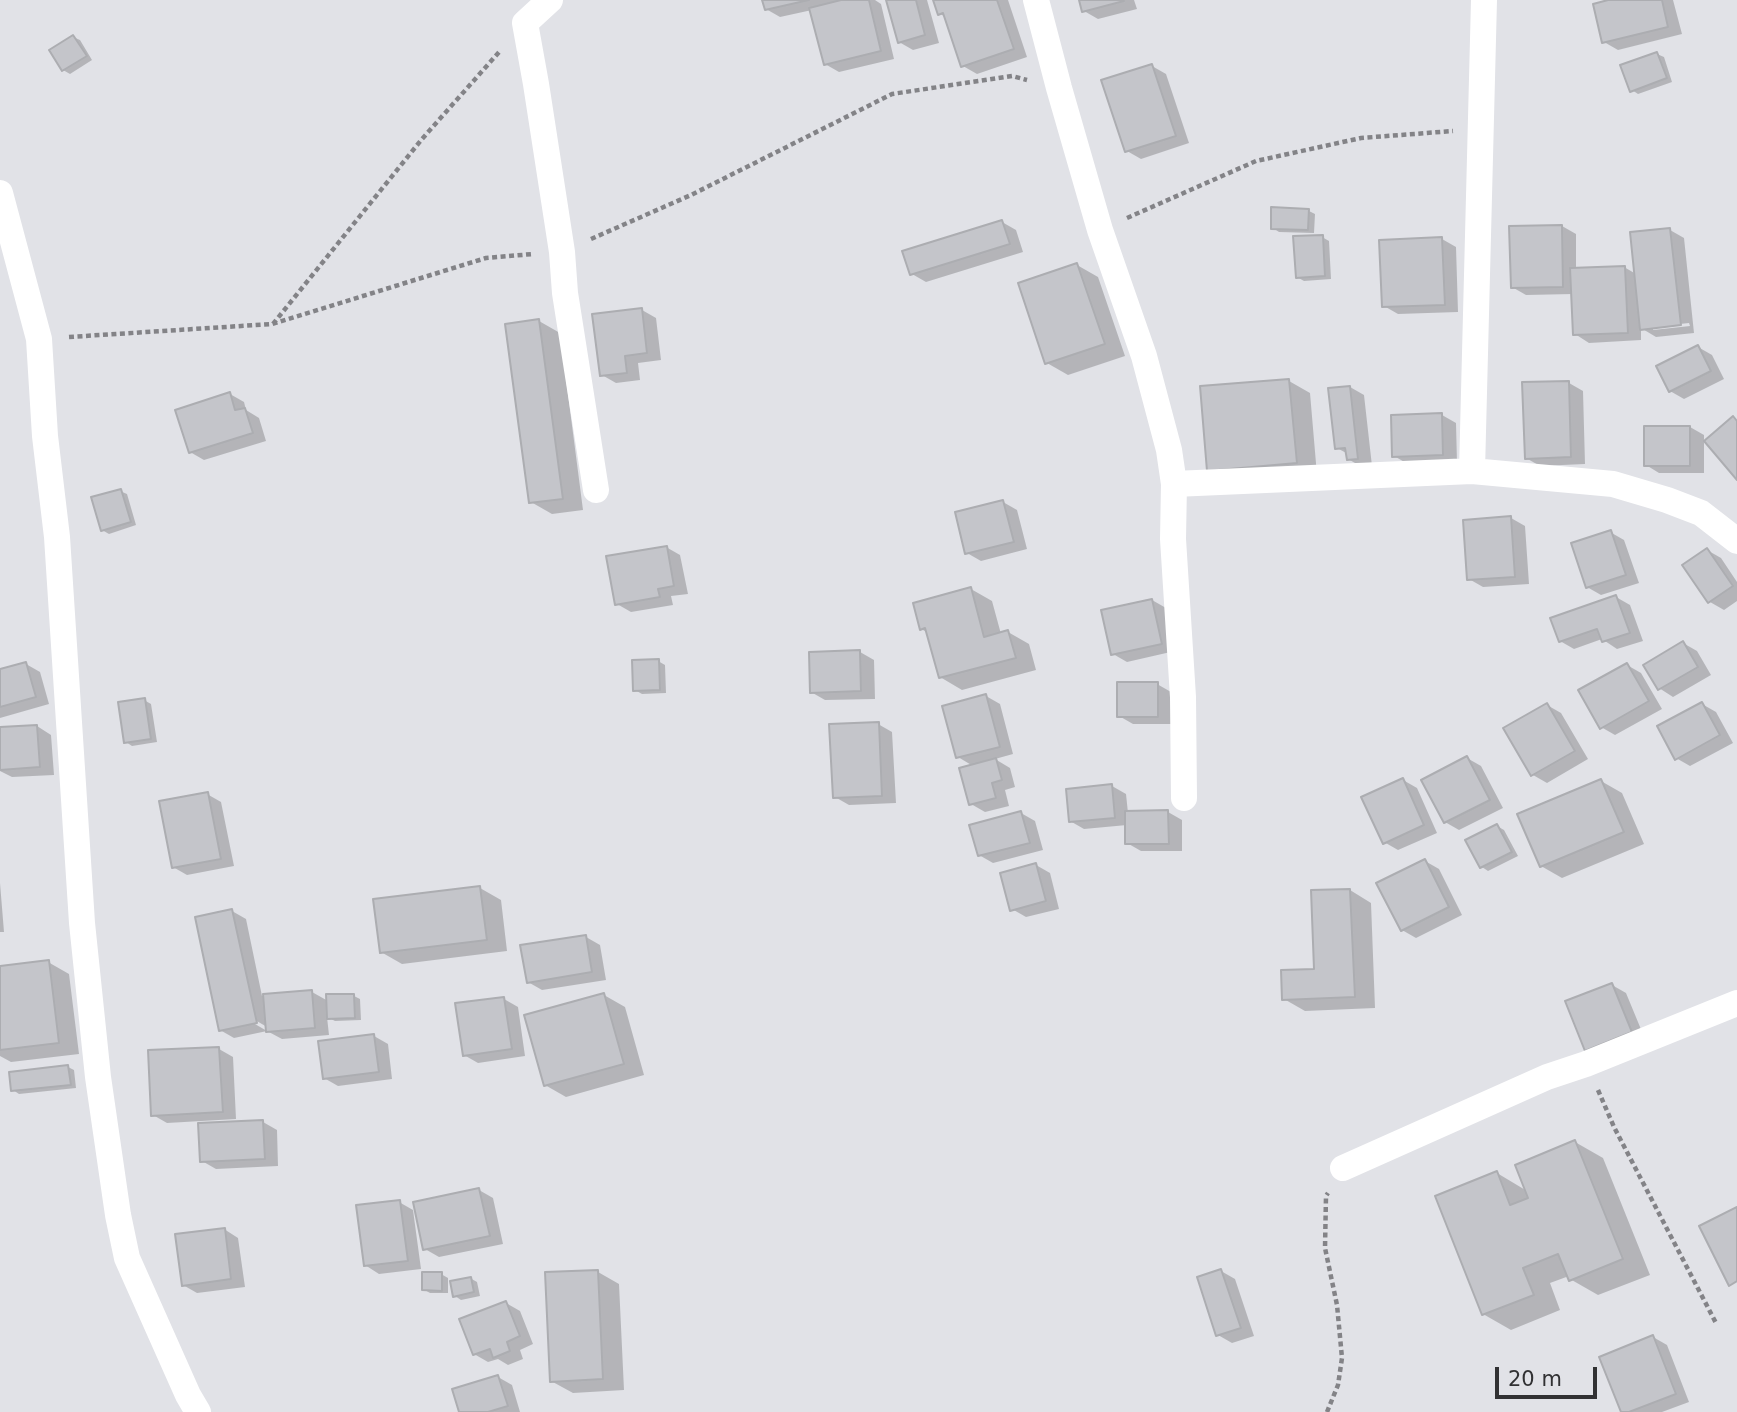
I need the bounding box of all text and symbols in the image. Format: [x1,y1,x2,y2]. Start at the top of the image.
scale bar [1499,1352,1600,1396]
text: 20 m [1508,1367,1562,1391]

